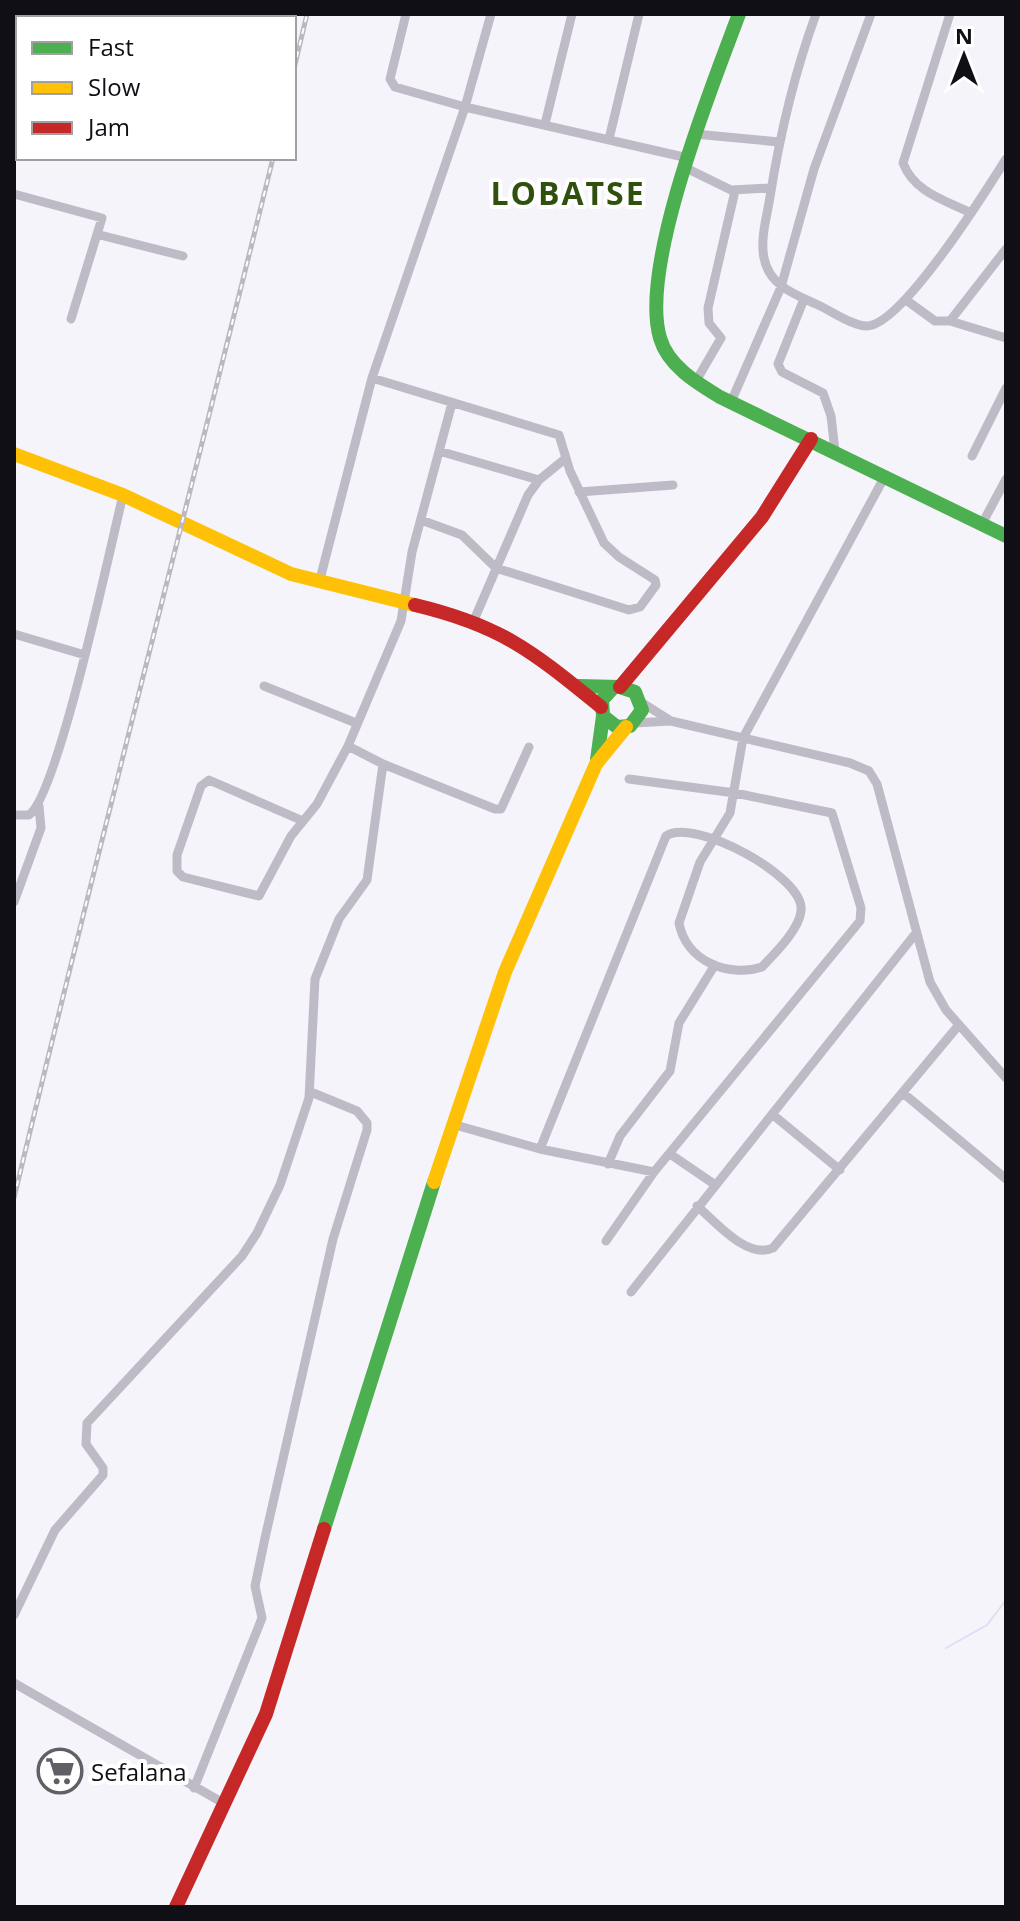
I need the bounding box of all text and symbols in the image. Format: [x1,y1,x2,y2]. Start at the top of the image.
legend [16,16,296,160]
north arrow [924,16,1004,96]
text: N [955,20,973,50]
text: Fast [88,30,134,63]
text: Slow [88,70,141,103]
text: Jam [86,110,130,143]
district label: LOBATSE [490,171,646,214]
supermarket icon: Sefalana [36,1747,84,1795]
place label: Sefalana [91,1755,187,1788]

